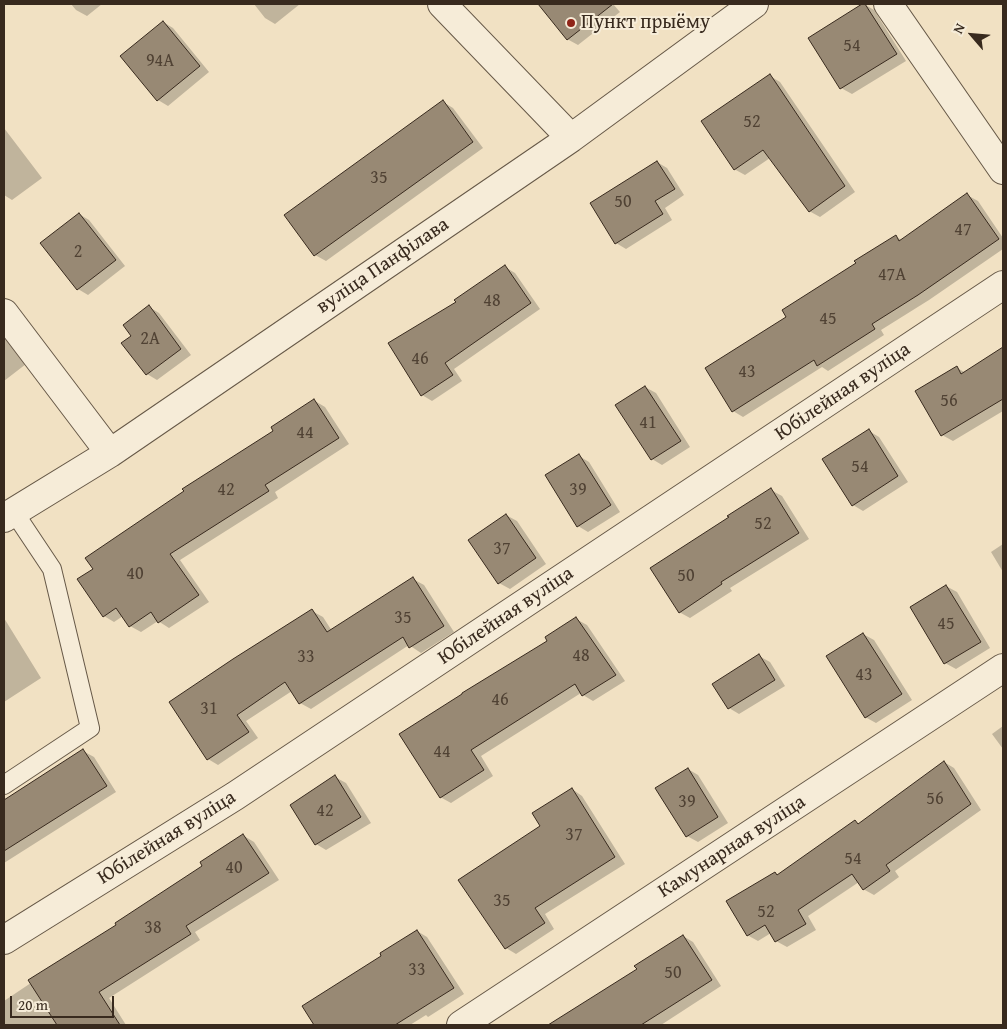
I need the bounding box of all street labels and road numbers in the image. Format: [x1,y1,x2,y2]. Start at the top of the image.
street label: вуліца Панфілава [312,213,454,319]
street label: Юбілейная вуліца [771,338,915,446]
street label: Юбілейная вуліца [434,562,578,670]
street label: Юбілейная вуліца [93,786,241,890]
street label: Камунарная вуліца [654,790,810,904]

